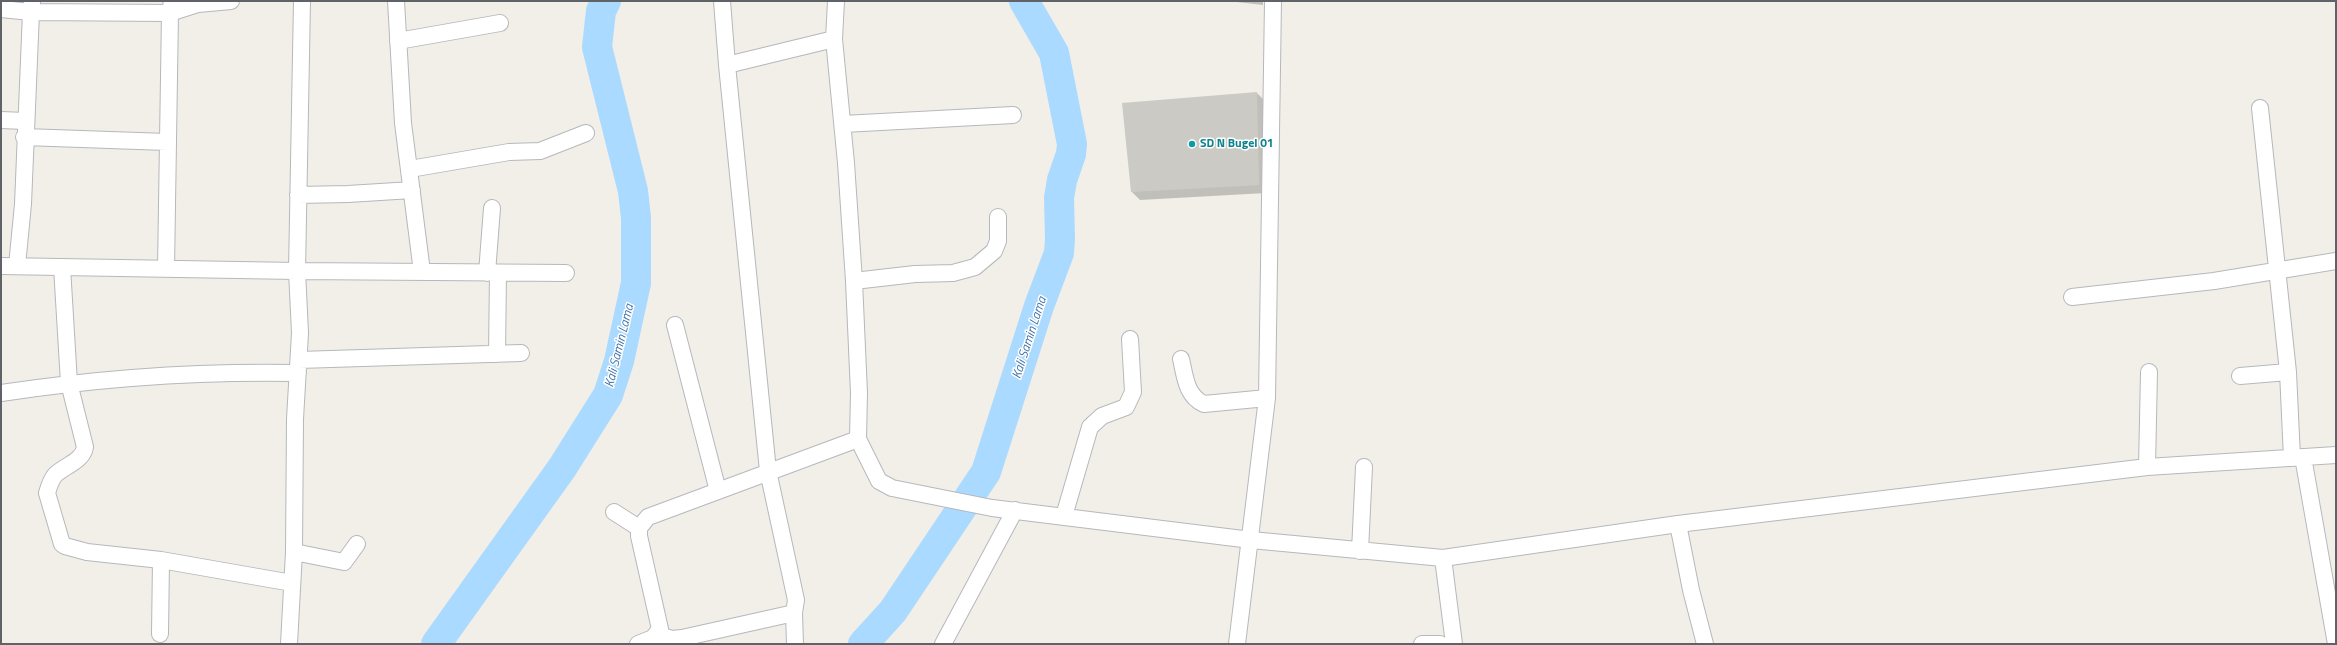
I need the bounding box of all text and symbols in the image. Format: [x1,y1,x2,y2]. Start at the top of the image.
place label: SD N Bugel 01 [1200,137,1274,151]
marker: SD N Bugel 01 [1187,139,1197,149]
water label: Kali Samin Lama [1009,295,1051,381]
water label: Kali Samin Lama [602,303,638,389]

